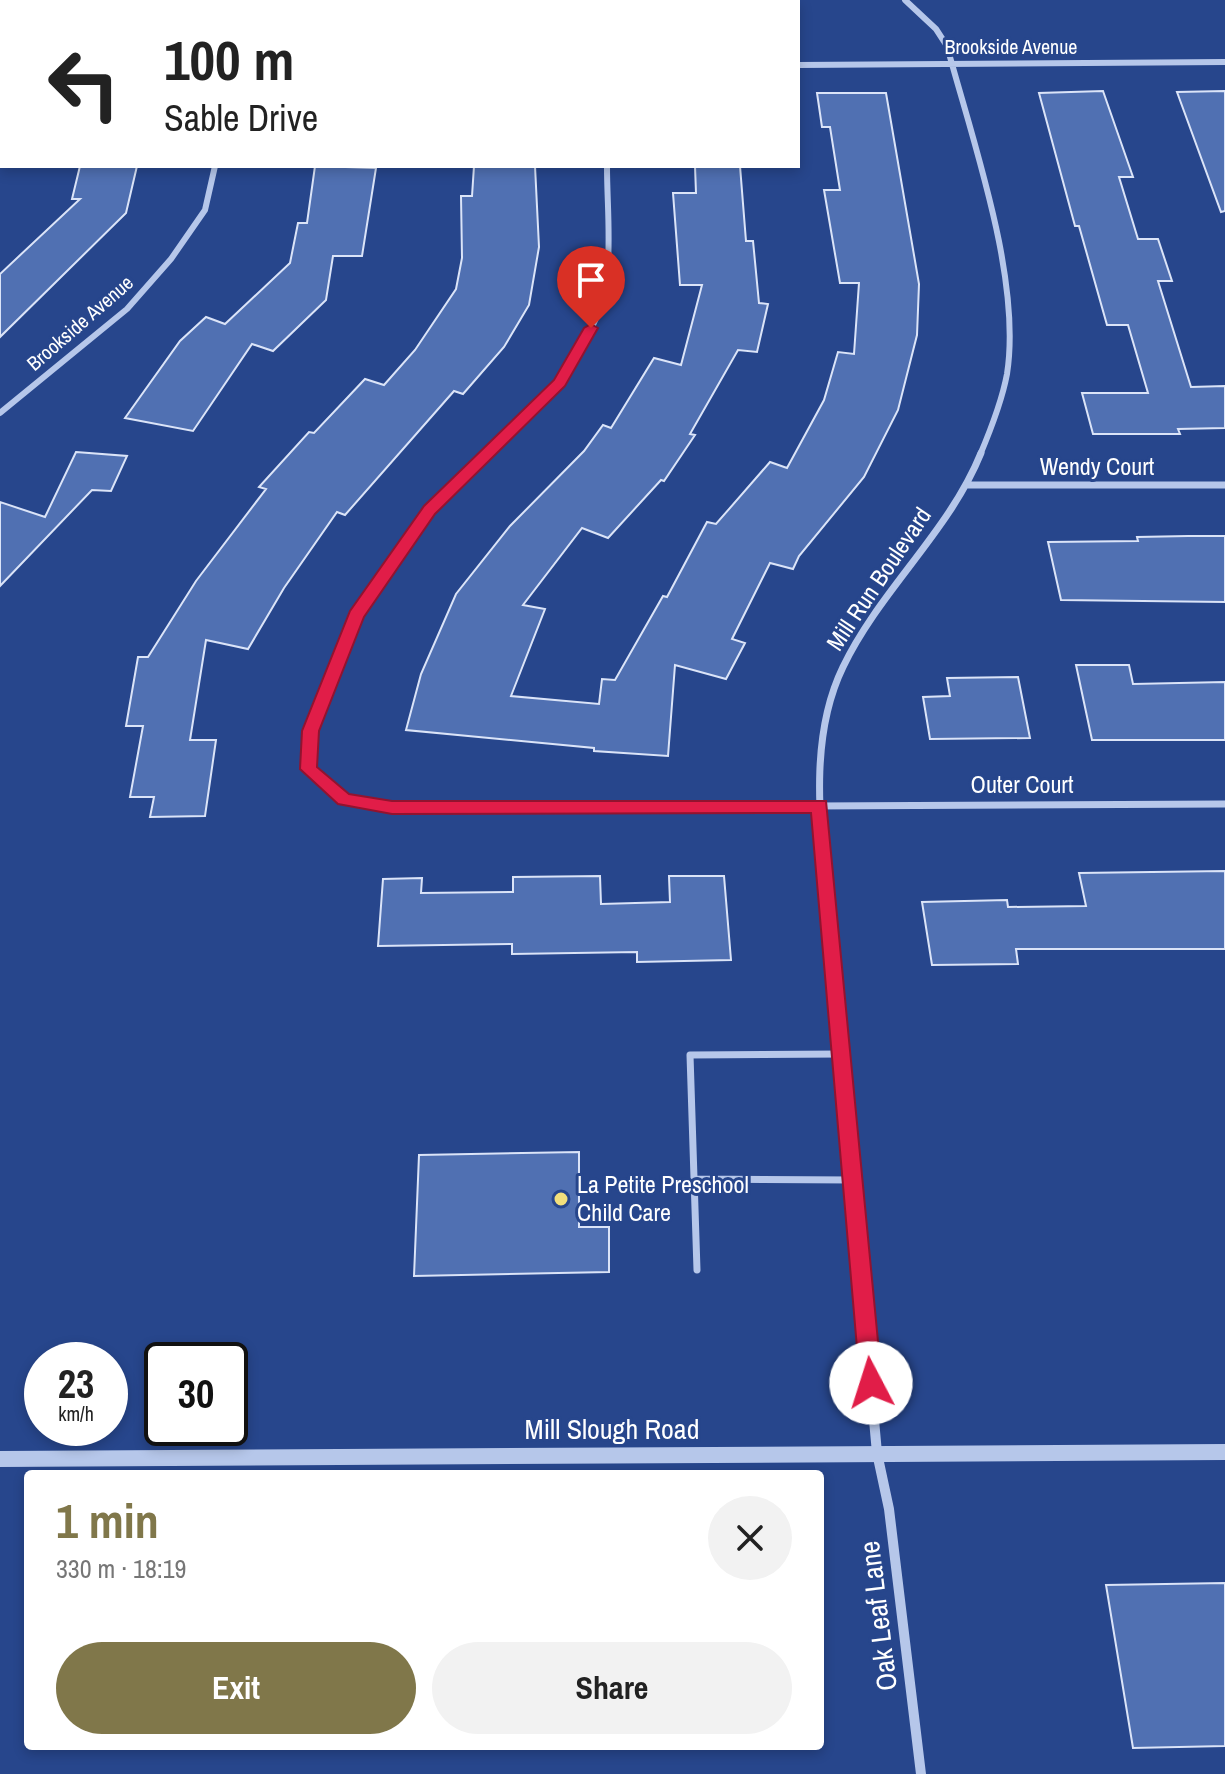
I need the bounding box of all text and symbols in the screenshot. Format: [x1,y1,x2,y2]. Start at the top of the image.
text: 100 m [164,22,294,97]
icon: left [32,32,136,136]
street label: Brookside Avenue [945,33,1077,60]
text: Sable Drive [164,94,318,142]
pin [557,246,625,328]
icon: arrive [569,258,613,302]
street label: Brookside Avenue [21,269,139,376]
street label: Wendy Court [1040,450,1155,482]
street label: Mill Run Boulevard [818,501,938,656]
street label: Outer Court [971,768,1074,800]
place label: La Petite Preschool Child Care [577,1168,749,1228]
marker: La Petite Preschool Child Care [552,1190,570,1208]
position arrow [829,1341,913,1425]
speed limit sign: 30 [144,1342,248,1446]
text: 23 [58,1357,94,1410]
text: km/h [58,1400,94,1427]
street label: Mill Slough Road [525,1410,699,1448]
text: 1 min [56,1488,159,1553]
button: close [708,1496,792,1580]
street label: Oak Leaf Lane [850,1539,906,1693]
text: 330 m · 18:19 [56,1551,186,1586]
button: Exit [56,1642,416,1734]
button: Share [432,1642,792,1734]

